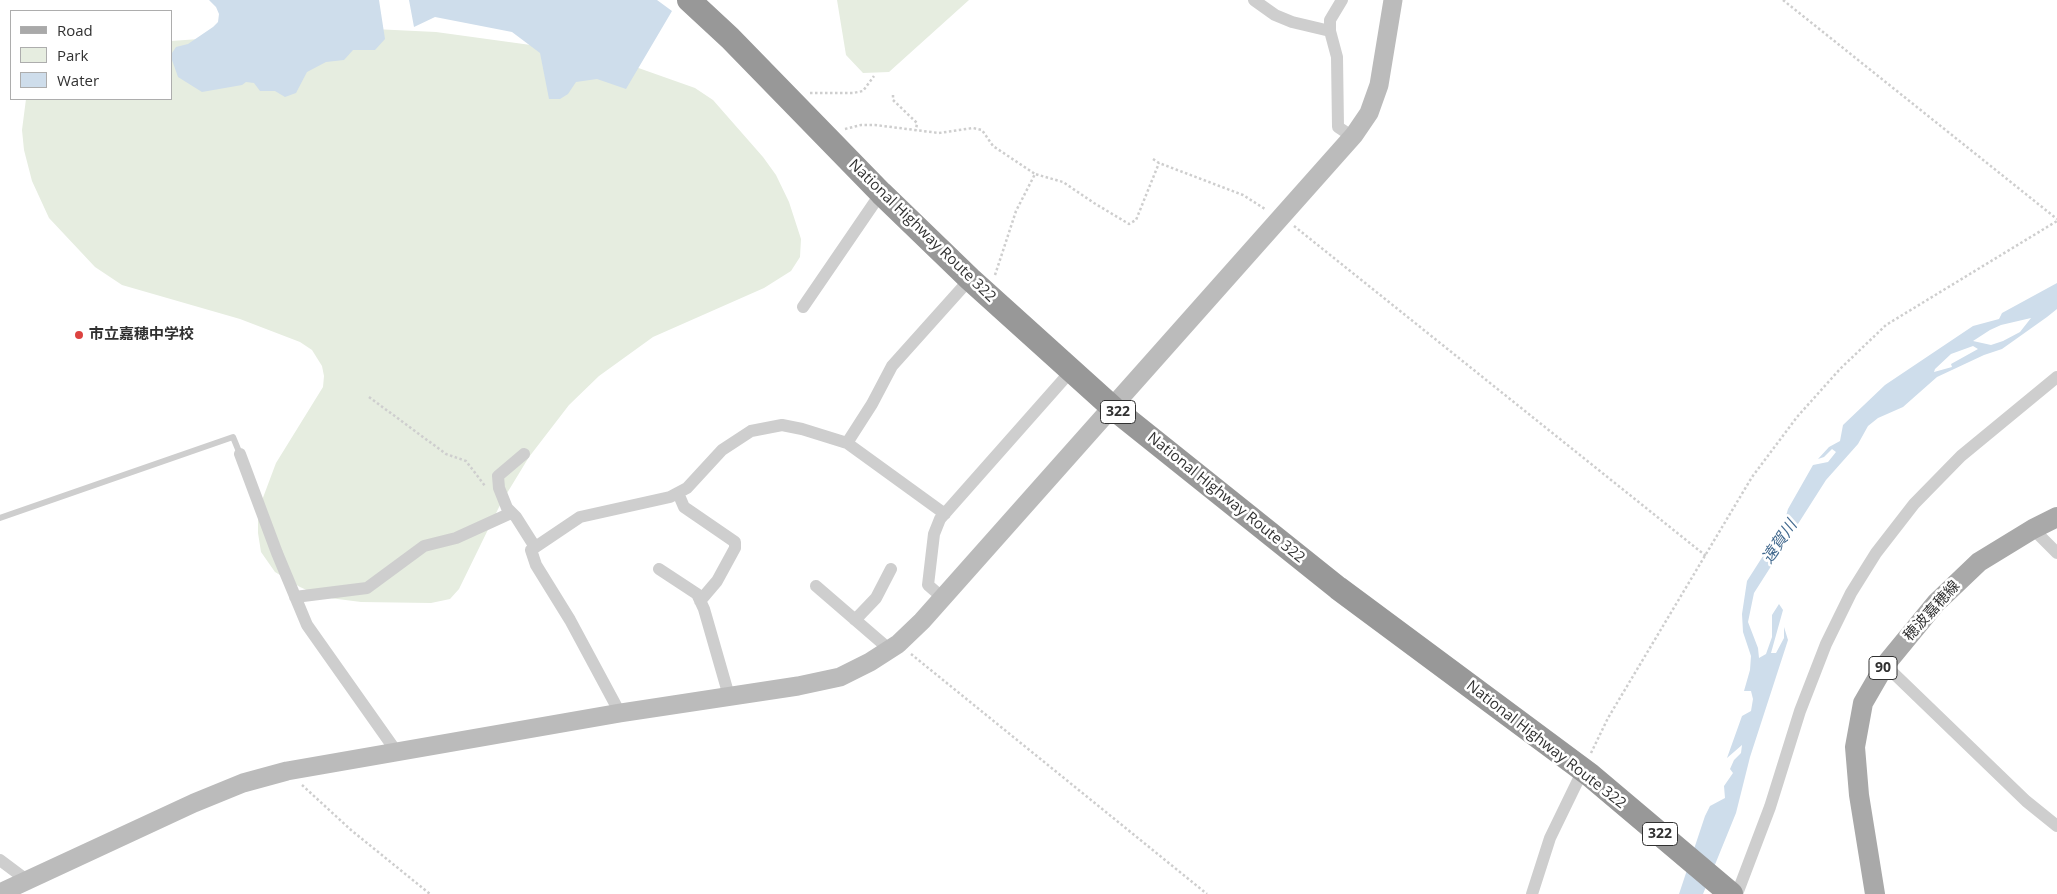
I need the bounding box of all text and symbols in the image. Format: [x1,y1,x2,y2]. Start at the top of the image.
legend [10,10,172,100]
text: Road [57,20,93,40]
text: Park [57,45,88,65]
text: Water [57,70,99,90]
street label: National Highway Route 322 [845,156,999,306]
place label: 市立嘉穂中学校 [89,326,194,344]
marker: 市立嘉穂中学校 [73,329,85,341]
road number: 322 [1100,401,1136,424]
street label: National Highway Route 322 [1144,429,1308,567]
water label: 遠賀川 [1759,517,1801,567]
street label: 穂波嘉穂線 [1900,577,1964,645]
road number: 90 [1869,656,1897,680]
street label: National Highway Route 322 [1463,677,1629,813]
road number: 322 [1642,822,1678,846]

